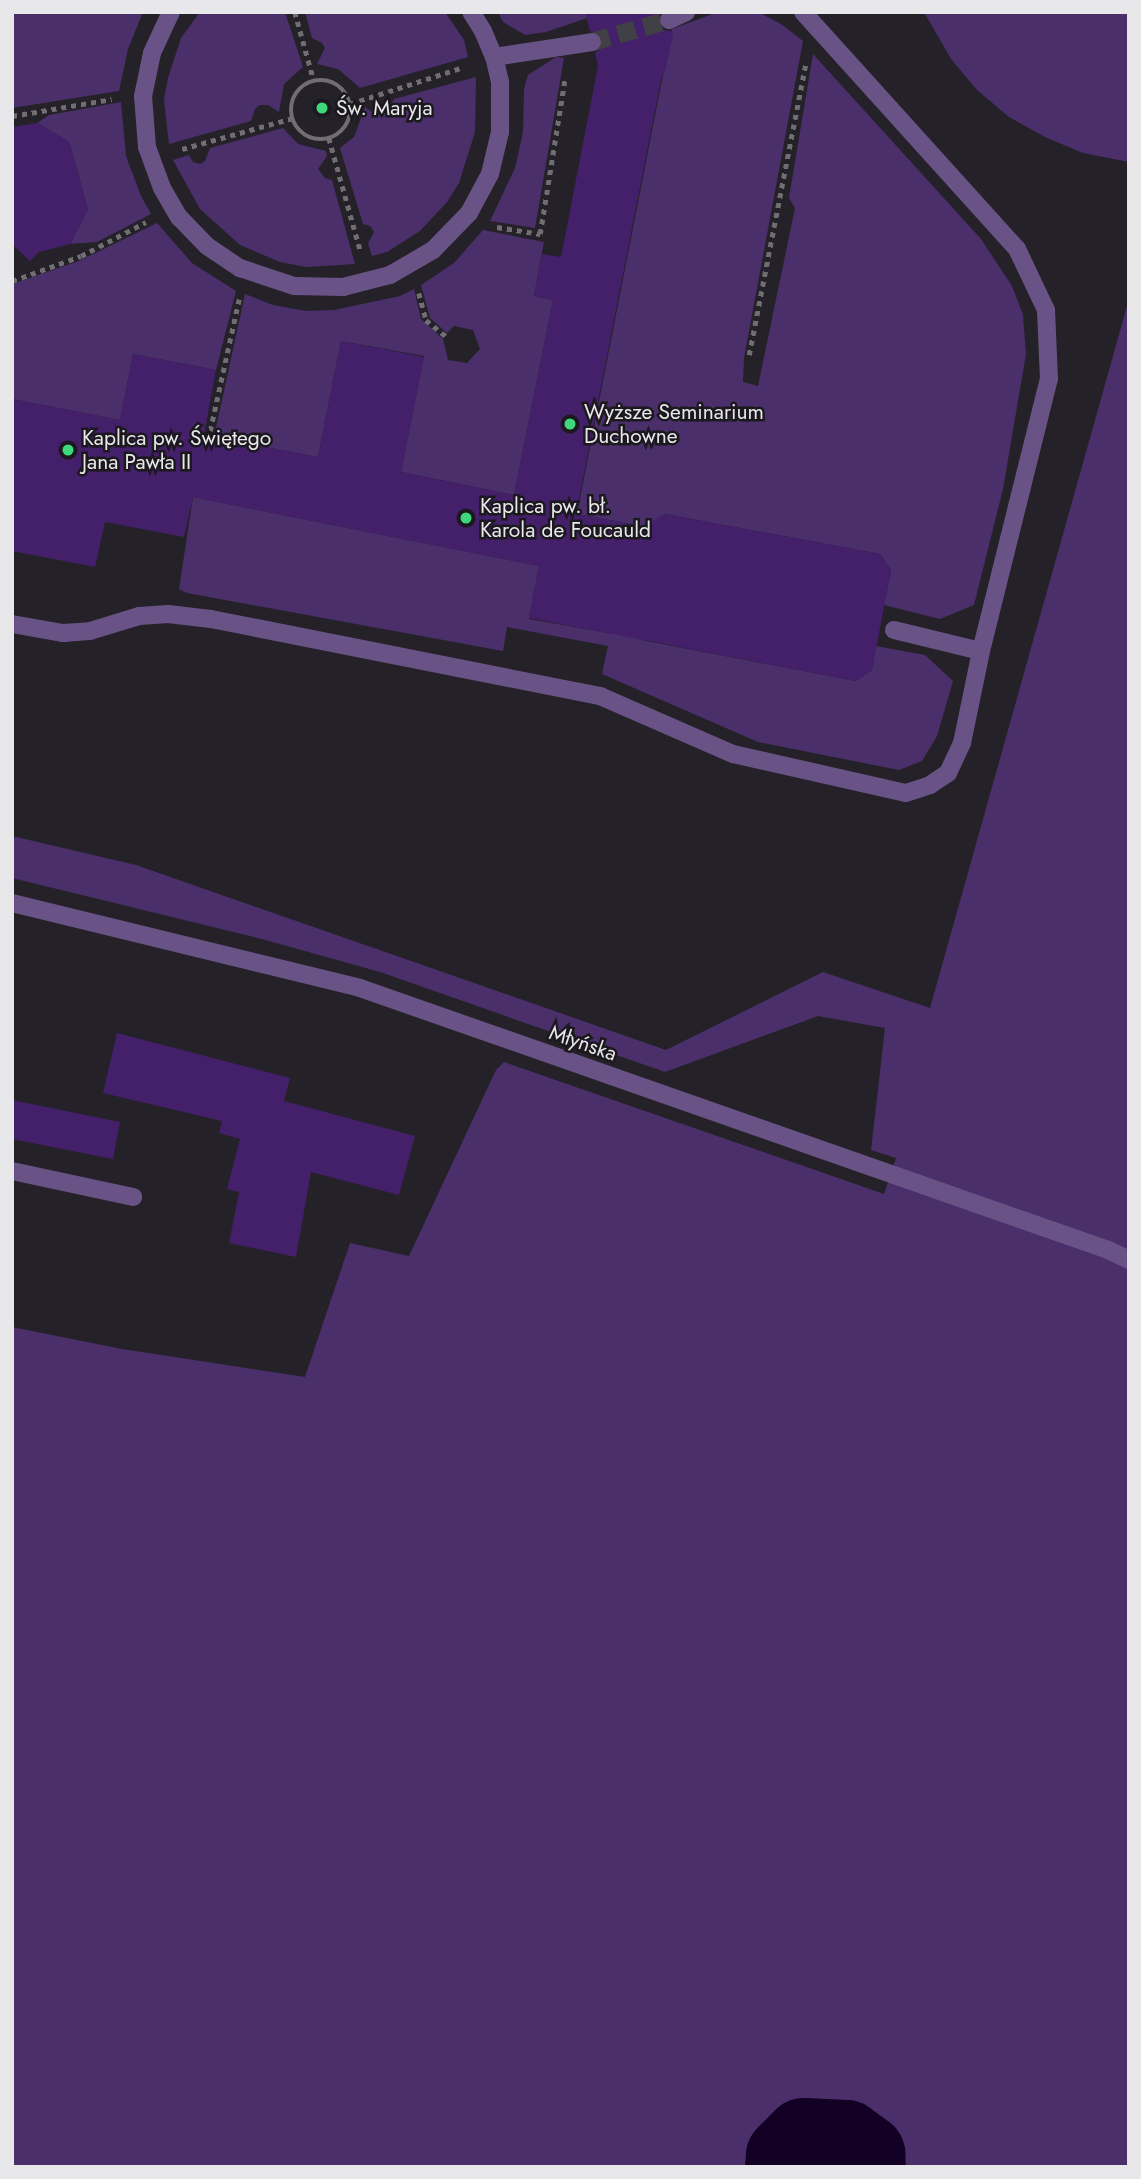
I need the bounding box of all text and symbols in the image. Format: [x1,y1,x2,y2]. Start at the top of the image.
place label: Św. Maryja [336,95,433,121]
marker: Św. Maryja [314,100,330,116]
place label: Wyższe Seminarium Duchowne [584,399,764,449]
marker: Wyższe Seminarium Duchowne [562,416,578,432]
place label: Kaplica pw. Świętego Jana Pawła II [82,425,271,475]
marker: Kaplica pw. Świętego Jana Pawła II [60,442,76,458]
place label: Kaplica pw. bł. Karola de Foucauld [480,493,651,543]
marker: Kaplica pw. bł. Karola de Foucauld [458,510,474,526]
street label: Młyńska [546,1020,620,1066]

